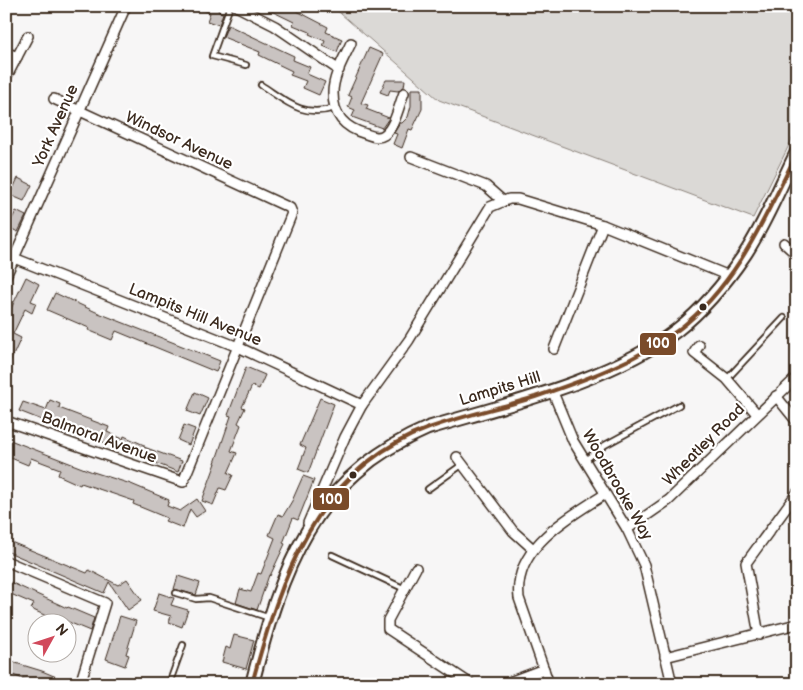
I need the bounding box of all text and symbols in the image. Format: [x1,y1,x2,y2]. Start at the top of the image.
street label: York Avenue [29,81,83,171]
street label: Windsor Avenue [122,108,236,174]
street label: Lampits Hill Avenue [126,280,265,351]
unlabelled marker [698,302,708,312]
line badge: 100 [639,332,677,356]
text: 100 [646,335,670,352]
street label: Lampits Hill [457,368,543,410]
street label: Wheatley Road [659,400,749,490]
street label: Balmoral Avenue [38,408,160,468]
street label: Woodbrooke Way [578,426,657,544]
unlabelled marker [348,470,358,480]
line badge: 100 [312,487,350,511]
text: 100 [319,491,343,508]
north arrow [28,612,78,662]
text: N [52,620,71,639]

